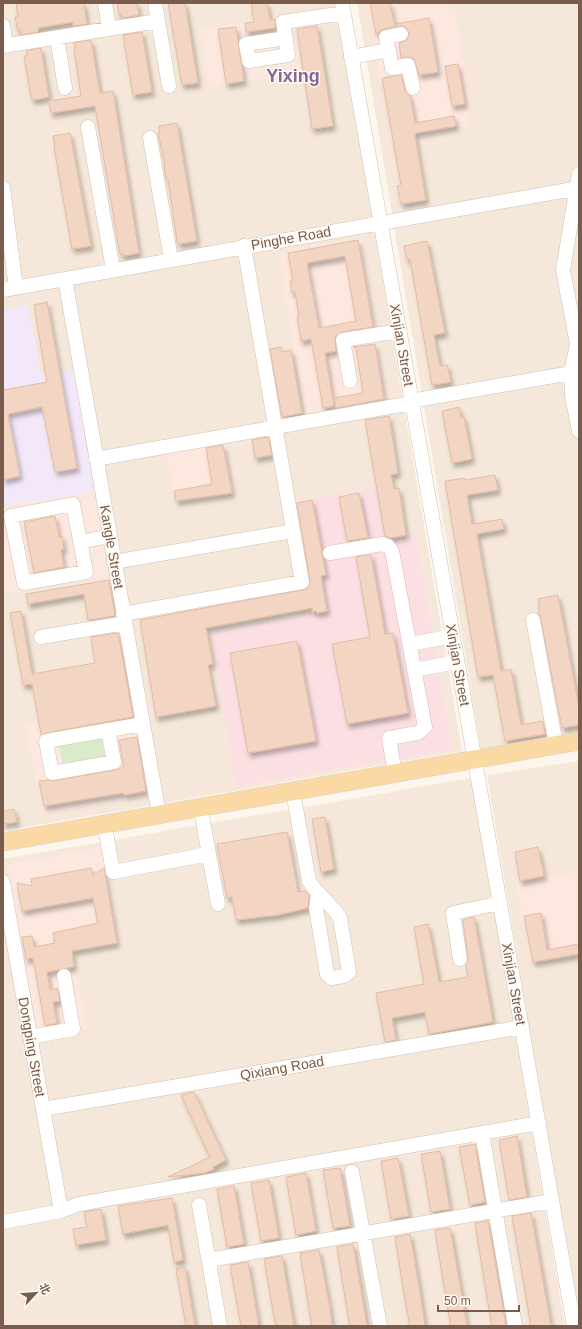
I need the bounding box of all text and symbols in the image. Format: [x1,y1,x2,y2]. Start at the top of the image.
district label: Yixing [266,66,320,86]
street label: Pinghe Road [250,223,332,253]
street label: Xinjian Street [387,303,417,387]
street label: Kangle Street [97,504,127,590]
street label: Xinjian Street [443,623,473,707]
street label: Xinjian Street [499,942,529,1026]
street label: Dongping Street [15,996,49,1098]
street label: Qixiang Road [239,1053,325,1083]
north arrow [16,1273,56,1313]
text: 北 [37,1281,53,1296]
scale bar [438,1287,519,1313]
text: 50 m [444,1294,471,1308]

